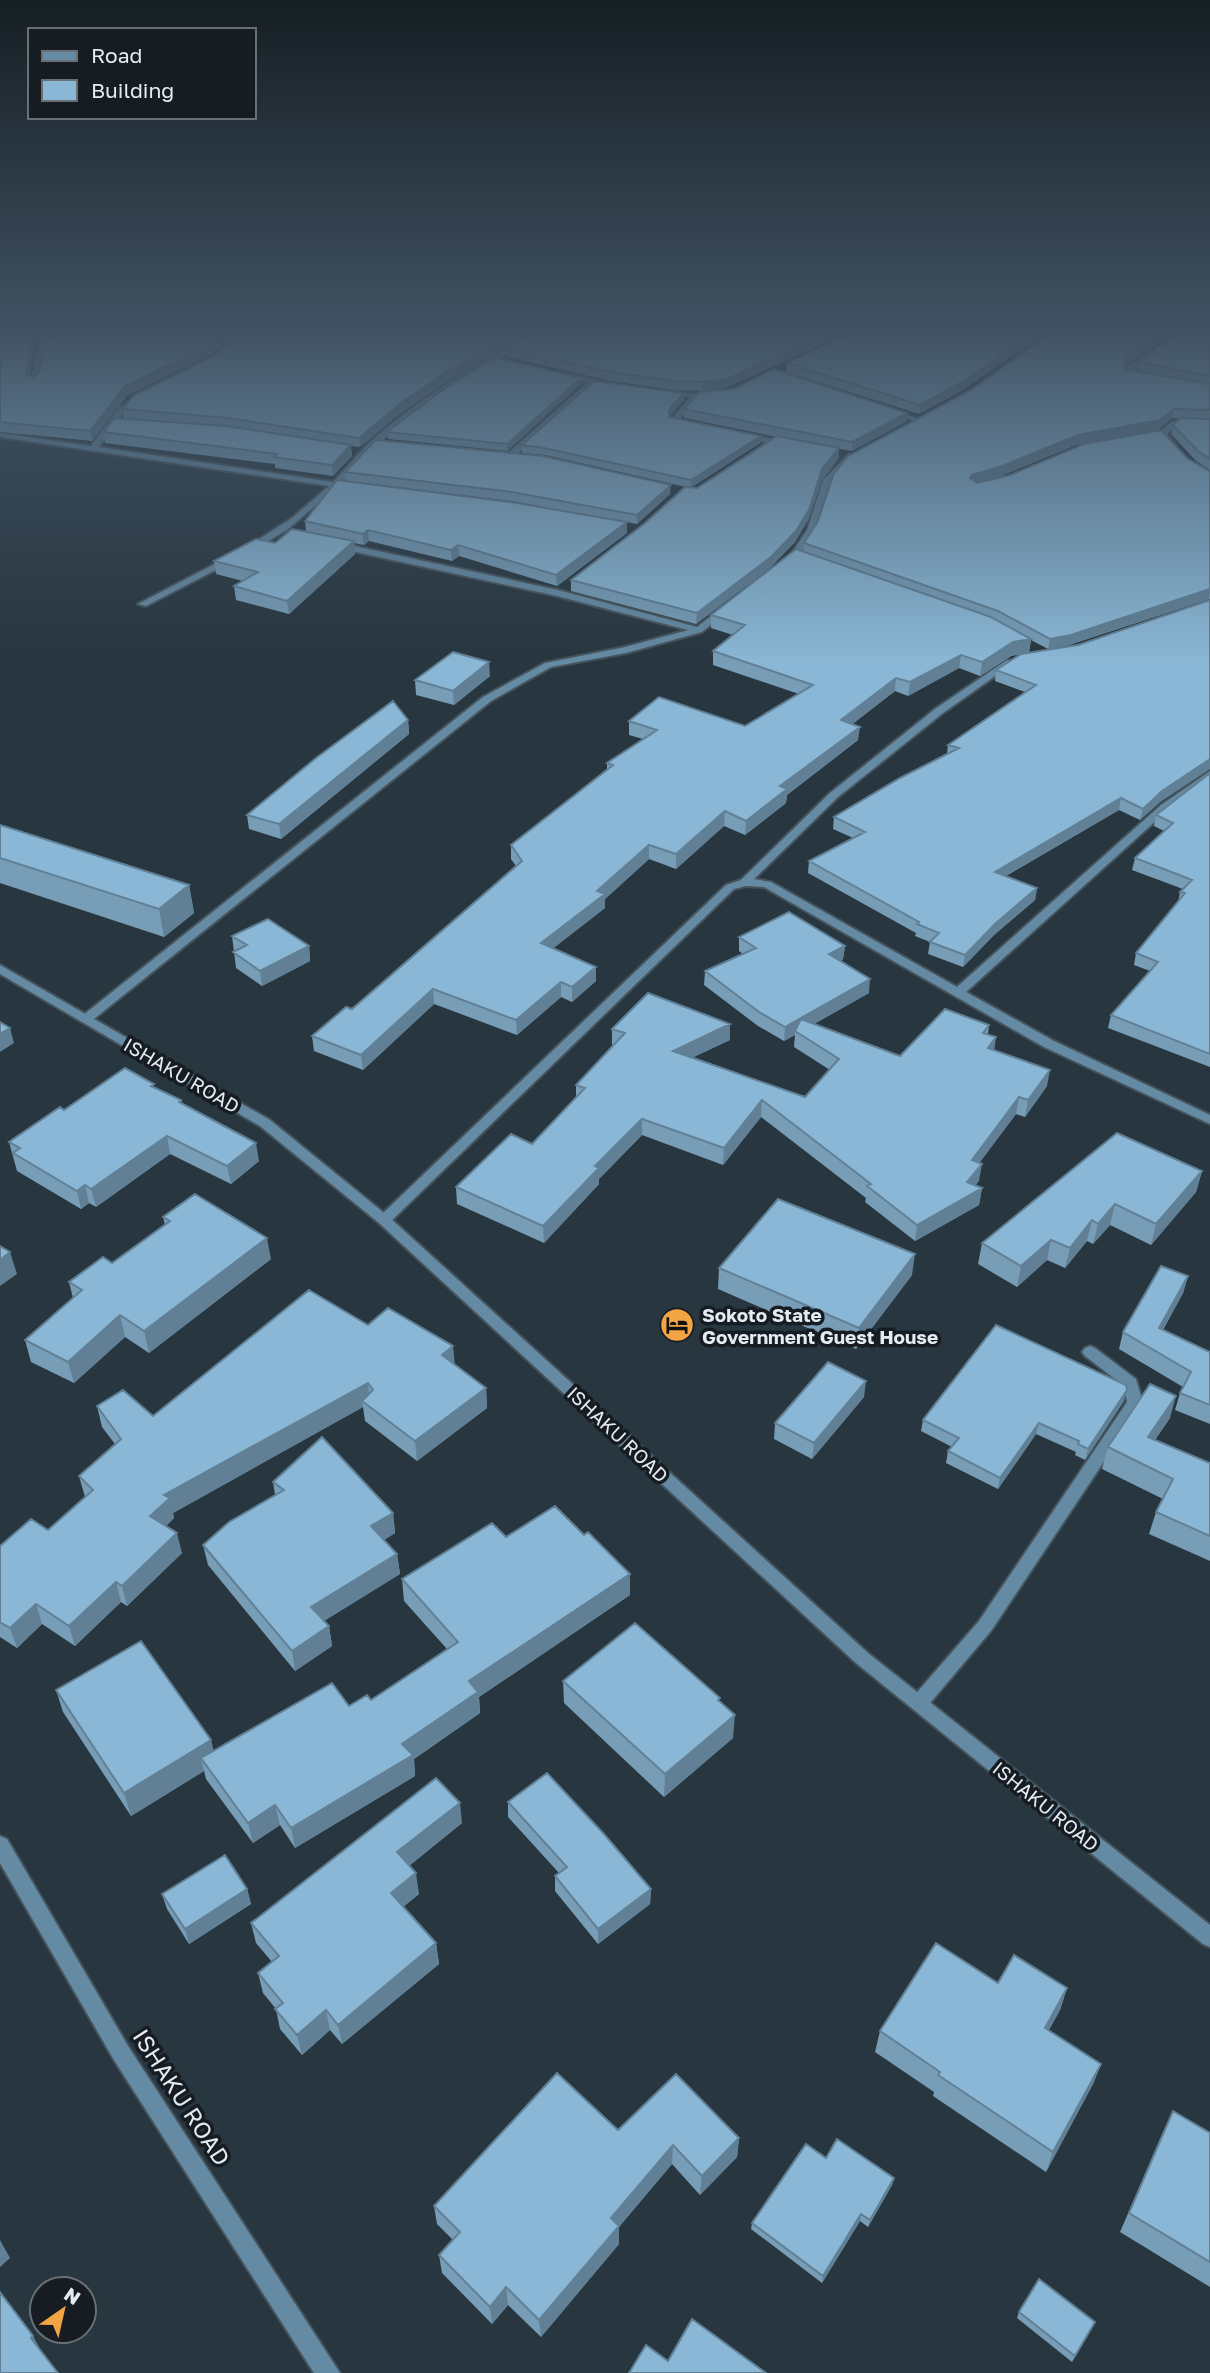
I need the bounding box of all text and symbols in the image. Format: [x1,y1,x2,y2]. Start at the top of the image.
legend [28,28,256,119]
text: Road [91,42,142,68]
text: Building [91,77,174,103]
street label: ISHAKU ROAD [120,1033,244,1117]
place label: Sokoto State Government Guest House [702,1303,938,1348]
hotel icon: Sokoto State Government Guest House [658,1306,696,1344]
street label: ISHAKU ROAD [563,1381,673,1487]
street label: ISHAKU ROAD [988,1756,1104,1856]
street label: ISHAKU ROAD [128,2024,236,2170]
north arrow [28,2275,98,2345]
text: N [60,2282,85,2309]

